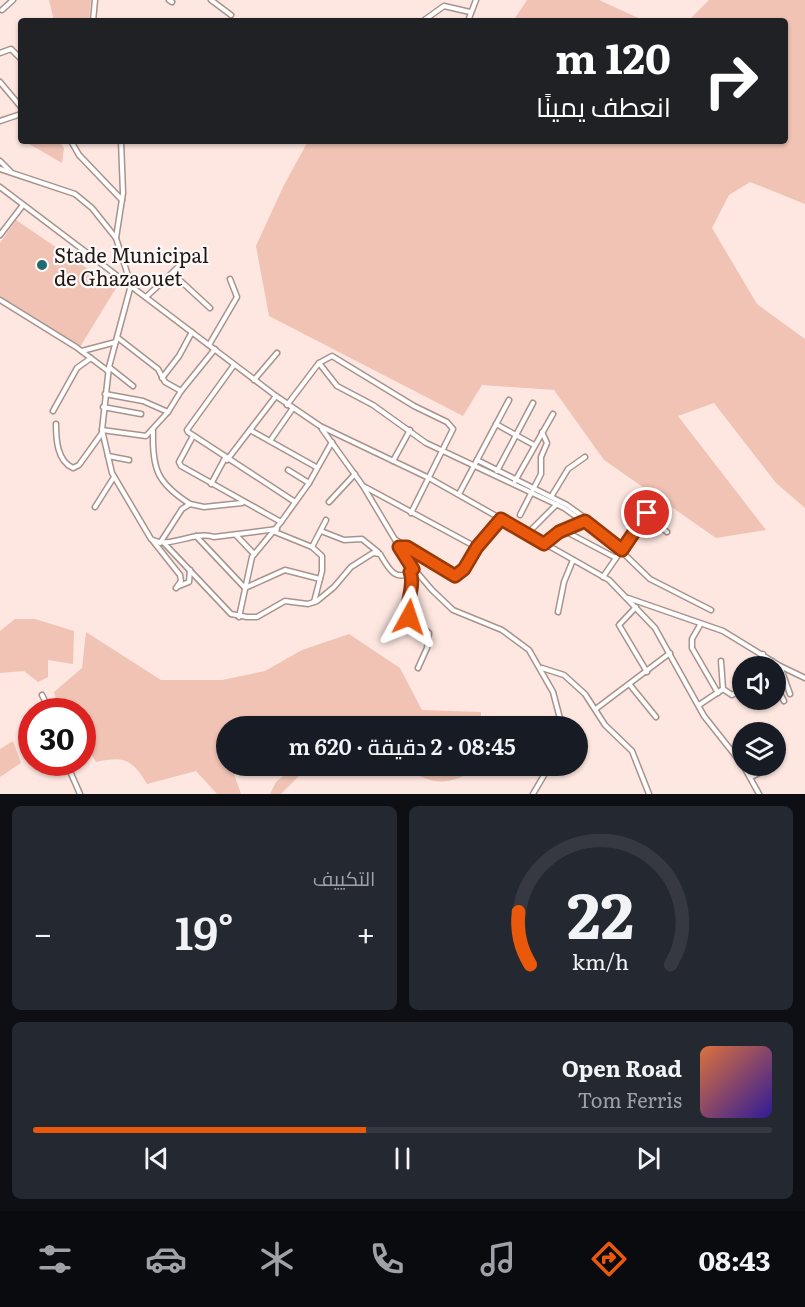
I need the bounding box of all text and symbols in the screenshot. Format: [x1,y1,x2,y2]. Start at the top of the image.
text: 120 m [555,25,671,87]
icon: right [692,42,770,120]
text: انعطف يمينًا [536,85,671,125]
place label: Stade Municipal de Ghazaouet [54,239,209,292]
marker: Stade Municipal de Ghazaouet [35,258,49,272]
pin [621,487,672,538]
icon: arrive [630,496,663,529]
position arrow [377,585,441,649]
map controls [732,656,786,776]
button: sound [732,656,786,710]
speed limit sign: 30 [18,698,96,776]
button: layers [732,722,786,776]
text: 08:45 · 2 دقيقة · 620 m [288,729,516,762]
text: التكييف [313,862,376,892]
text: 22 [567,866,634,958]
text: 19° [175,897,234,964]
text: − [33,907,52,956]
text: + [356,907,375,956]
text: km/h [572,945,629,977]
text: Open Road [562,1051,682,1084]
text: Tom Ferris [577,1084,682,1114]
icon: previous [140,1142,173,1175]
icon: pause [386,1142,419,1175]
icon: next [632,1142,665,1175]
icon: filters [34,1238,76,1280]
icon: car [145,1238,187,1280]
icon: climate [256,1238,298,1280]
icon: phone [366,1238,408,1280]
icon: music [477,1238,519,1280]
icon: directions [588,1238,630,1280]
text: 08:43 [698,1239,771,1279]

